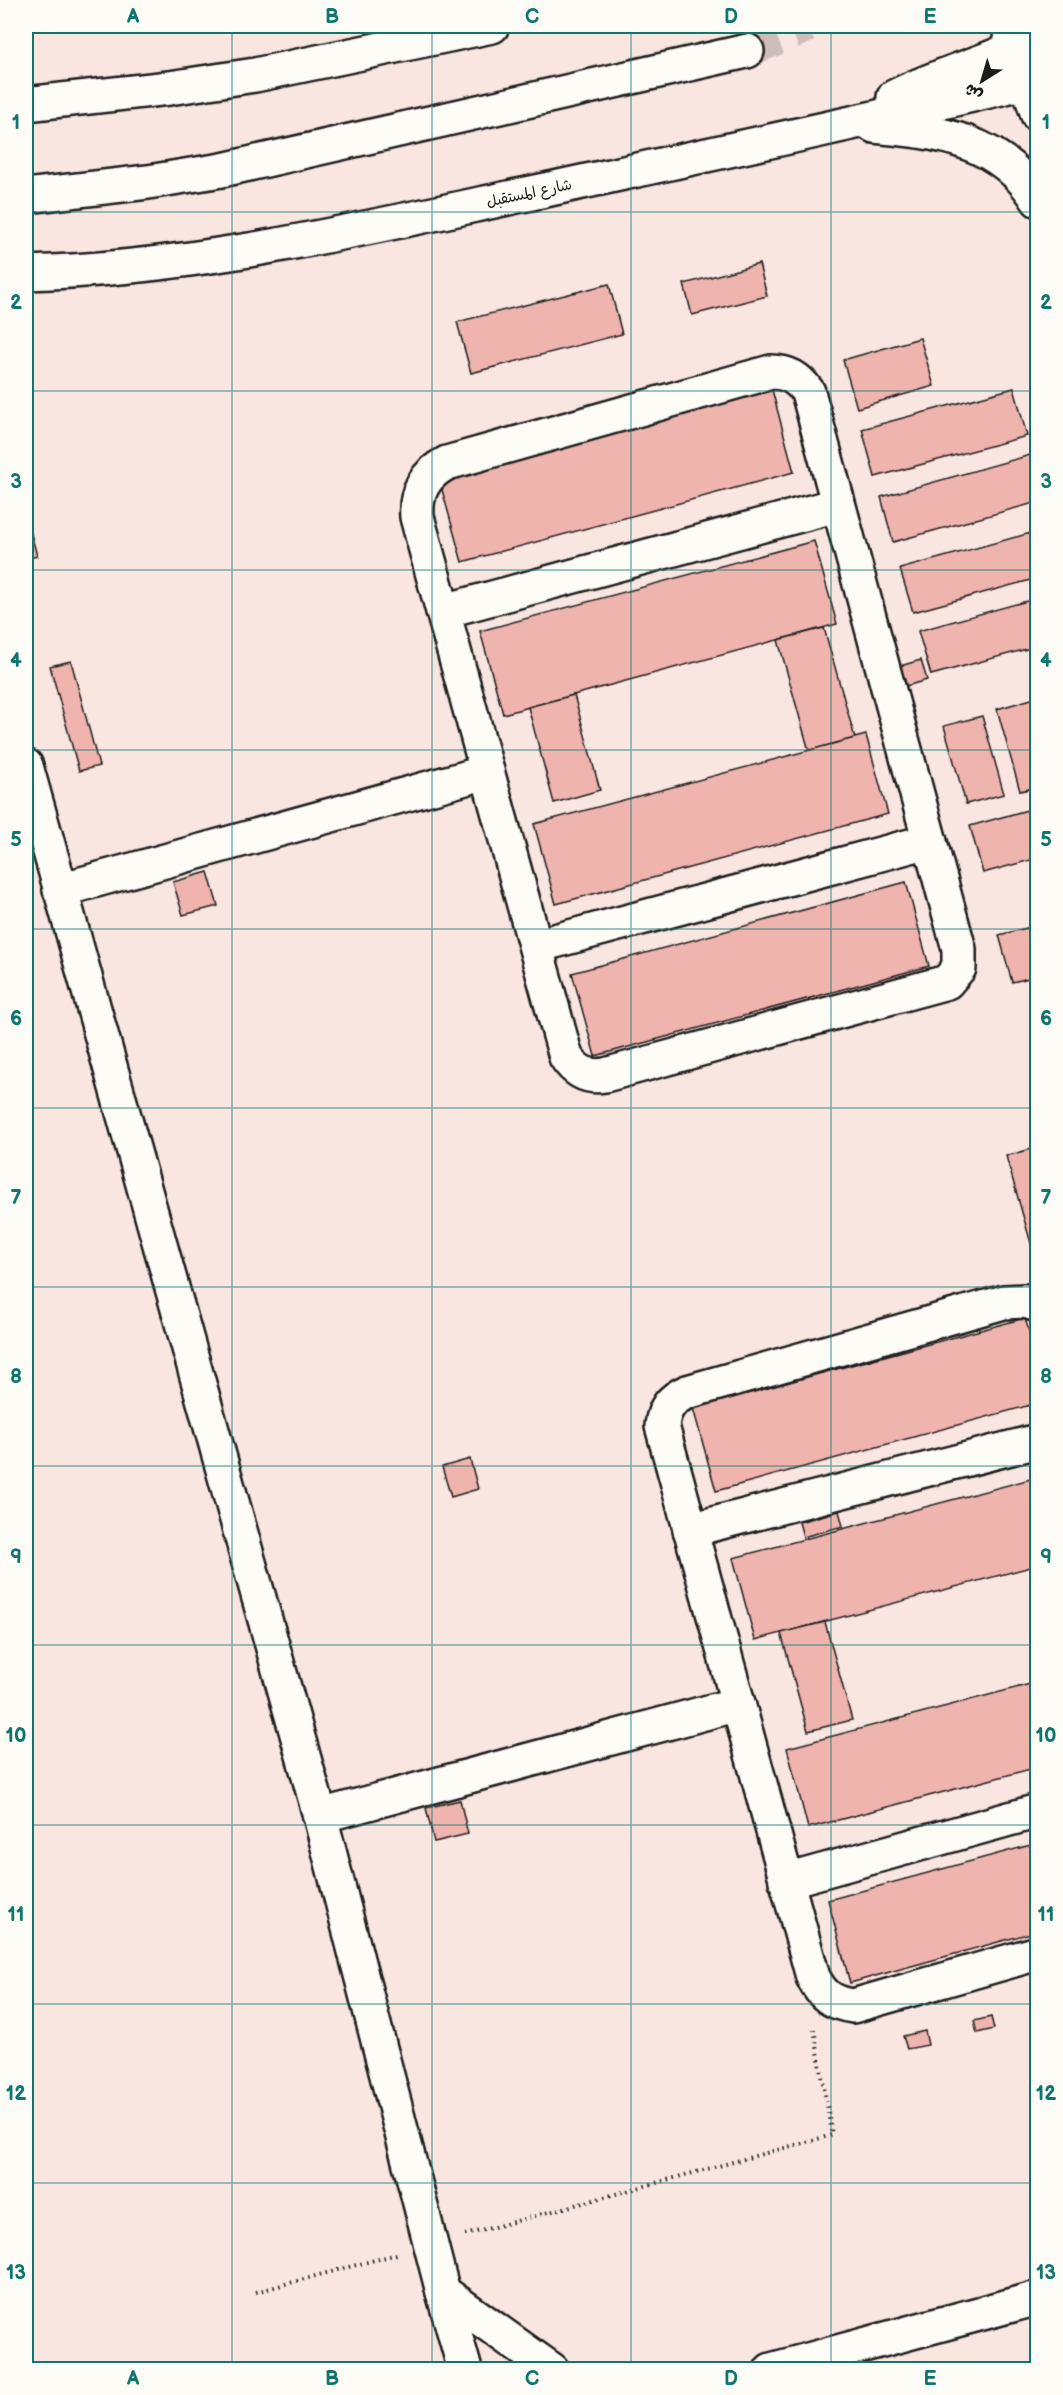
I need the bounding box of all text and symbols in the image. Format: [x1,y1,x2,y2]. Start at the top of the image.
text: A [126,5,140,29]
text: B [325,5,339,29]
text: C [525,5,539,29]
text: D [724,5,738,29]
text: E [924,5,937,29]
north arrow [952,51,1012,111]
text: ش [961,79,987,105]
text: 1 [12,111,20,135]
text: 1 [1042,111,1050,135]
street label: شارع المستقبل [485,175,574,212]
text: 2 [10,291,22,315]
text: 2 [1040,291,1052,315]
text: 3 [10,470,22,494]
text: 3 [1040,470,1052,494]
text: 4 [10,649,22,673]
text: 4 [1040,649,1052,673]
text: 5 [10,828,22,852]
text: 5 [1040,828,1052,852]
text: 6 [10,1007,22,1031]
text: 6 [1040,1007,1052,1031]
text: 7 [10,1186,22,1210]
text: 7 [1040,1186,1052,1210]
text: 8 [10,1365,22,1389]
text: 8 [1040,1365,1052,1389]
text: 9 [10,1545,22,1569]
text: 9 [1040,1545,1052,1569]
text: 10 [6,1724,26,1748]
text: 10 [1036,1724,1056,1748]
text: 11 [8,1903,24,1927]
text: 11 [1038,1903,1054,1927]
text: 12 [6,2082,26,2106]
text: 12 [1036,2082,1056,2106]
text: 13 [6,2261,26,2285]
text: 13 [1036,2261,1056,2285]
text: A [126,2367,140,2391]
text: B [325,2367,339,2391]
text: C [525,2367,539,2391]
text: D [724,2367,738,2391]
text: E [924,2367,937,2391]

